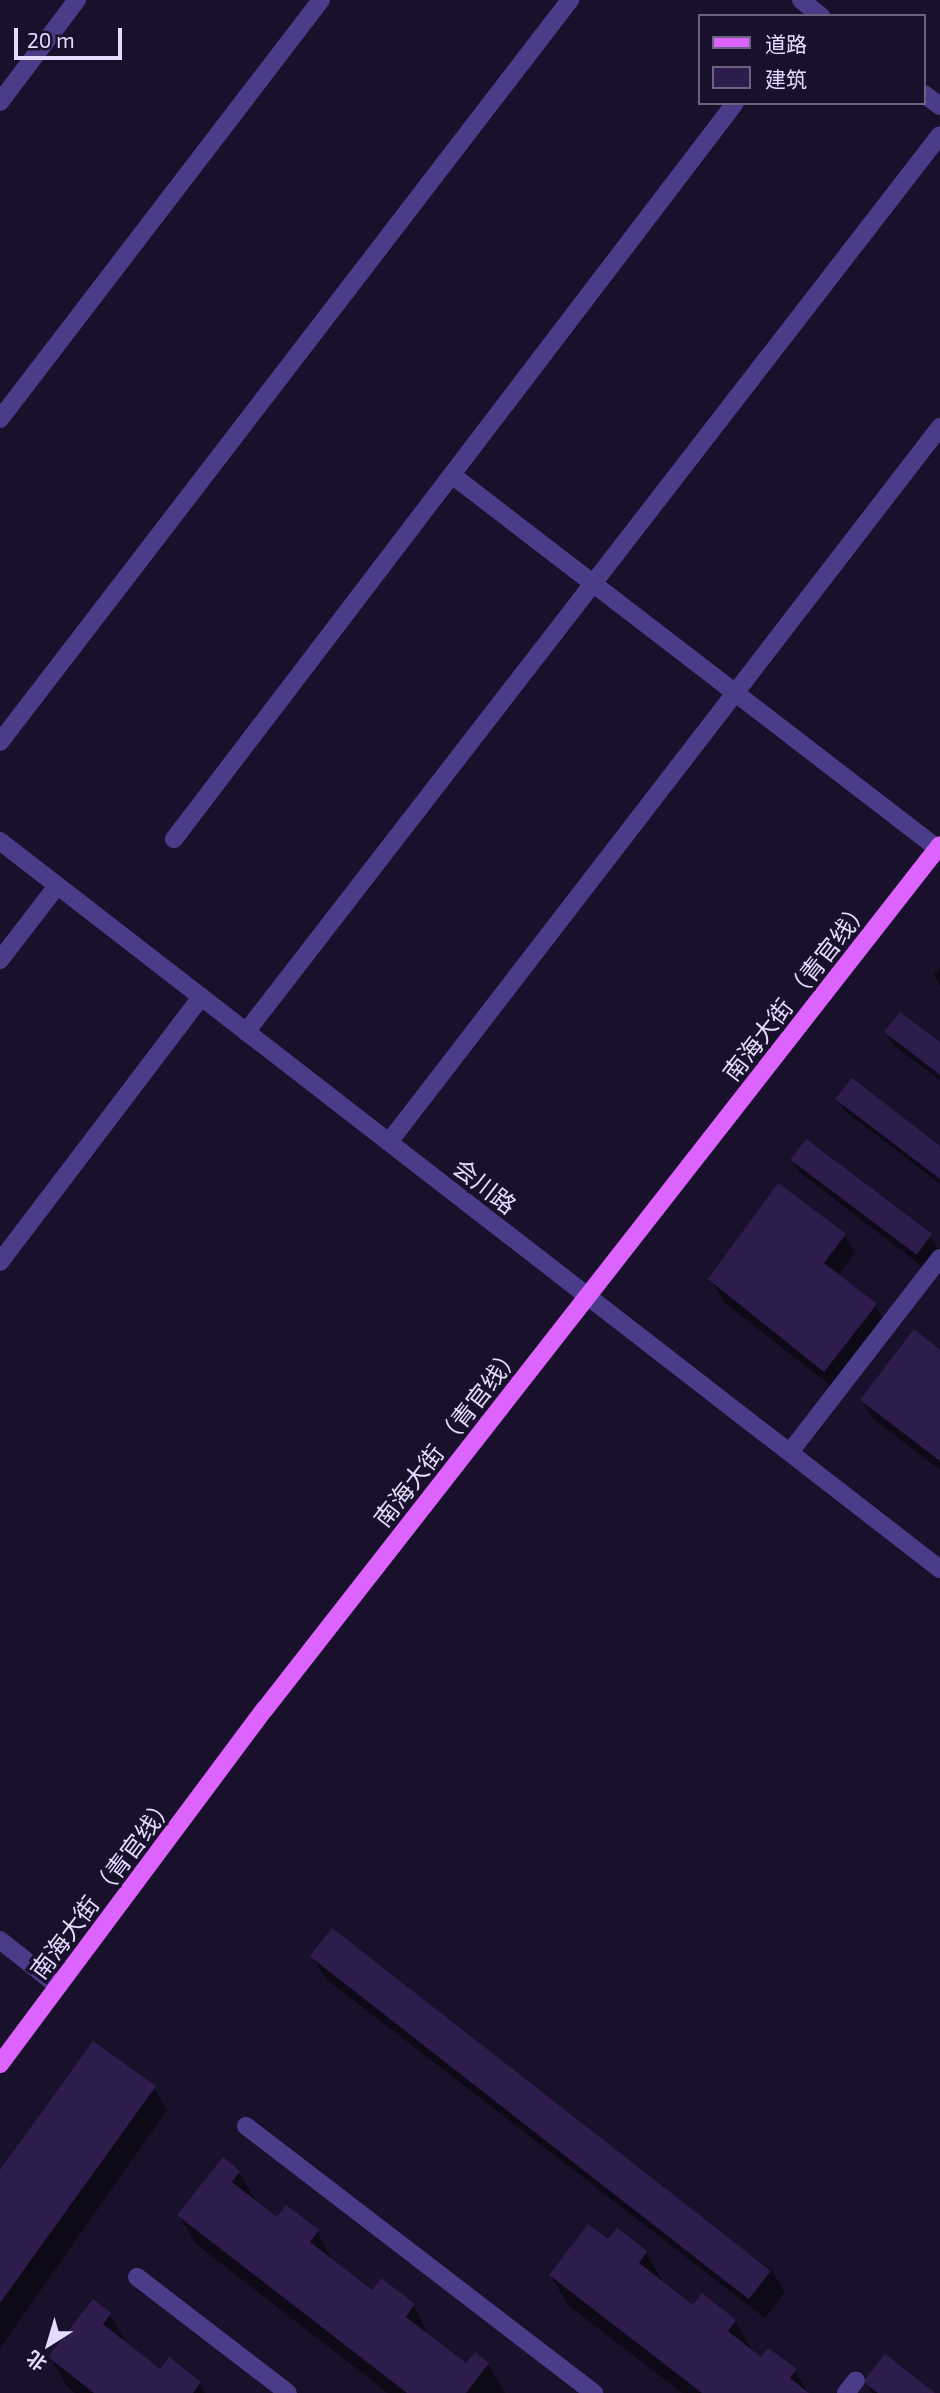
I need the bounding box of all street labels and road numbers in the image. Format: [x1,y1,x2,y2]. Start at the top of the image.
street label: 南海大街 （青官线） [717,894,875,1086]
street label: 会川路 [448,1152,522,1220]
street label: 南海大街 （青官线） [368,1340,526,1532]
street label: 南海大街 （青官线） [24,1790,180,1984]

